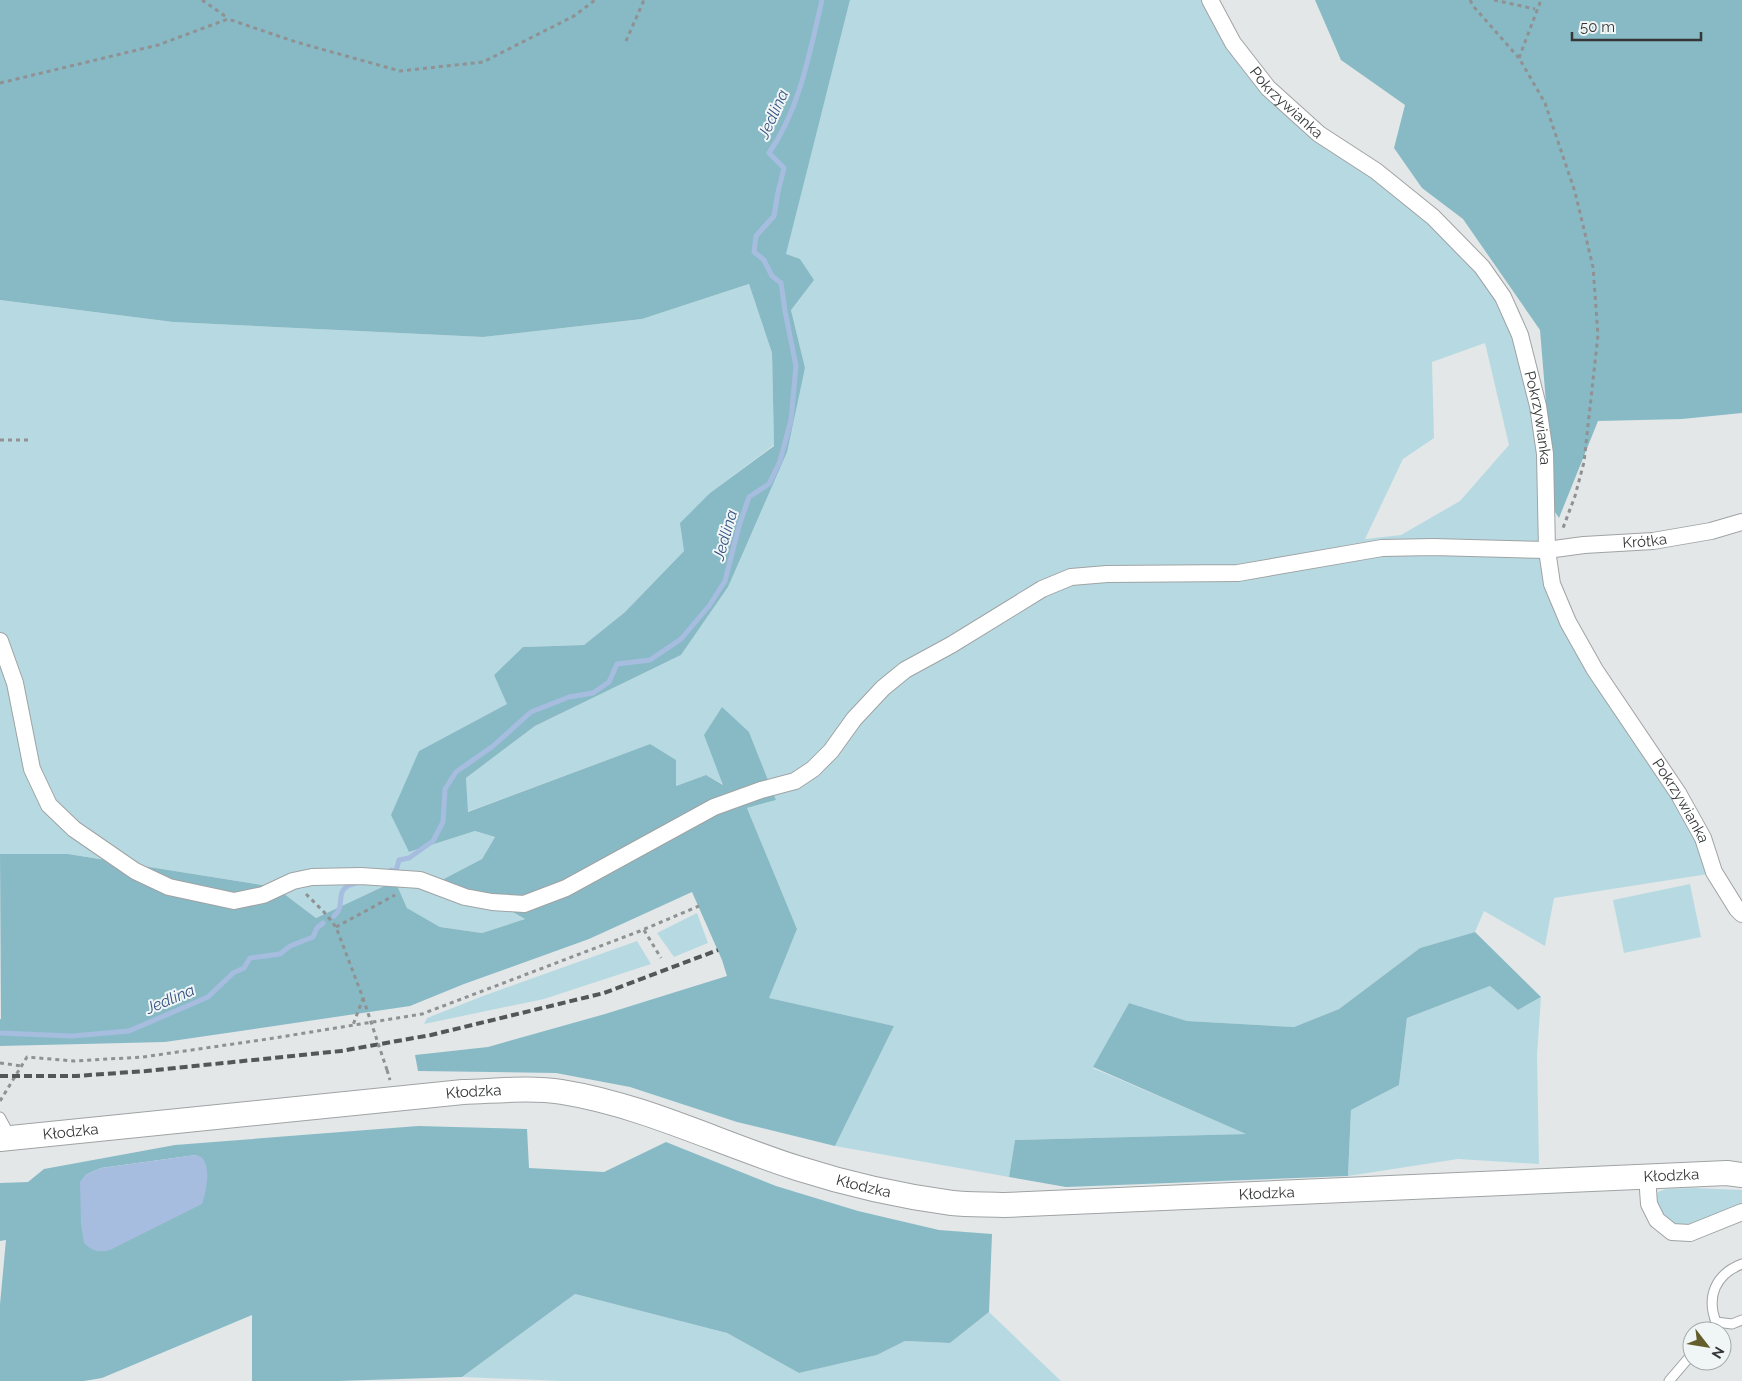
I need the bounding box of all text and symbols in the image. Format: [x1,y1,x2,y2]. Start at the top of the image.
scale bar [1572,10,1701,42]
text: 50 m [1580,18,1615,36]
street label: Pokrzywianka [1246,63,1327,142]
water label: Jedlina [753,86,792,142]
street label: Pokrzywianka [1520,369,1554,465]
water label: Jedlina [708,507,741,563]
street label: Krótka [1622,530,1668,552]
street label: Pokrzywianka [1648,755,1713,845]
water label: Jedlina [142,980,198,1018]
street label: Kłodzka [445,1081,502,1103]
street label: Kłodzka [42,1120,99,1144]
street label: Kłodzka [1643,1165,1700,1186]
street label: Kłodzka [834,1171,893,1201]
street label: Kłodzka [1238,1183,1295,1204]
north arrow [1682,1321,1732,1371]
text: N [1709,1344,1728,1361]

